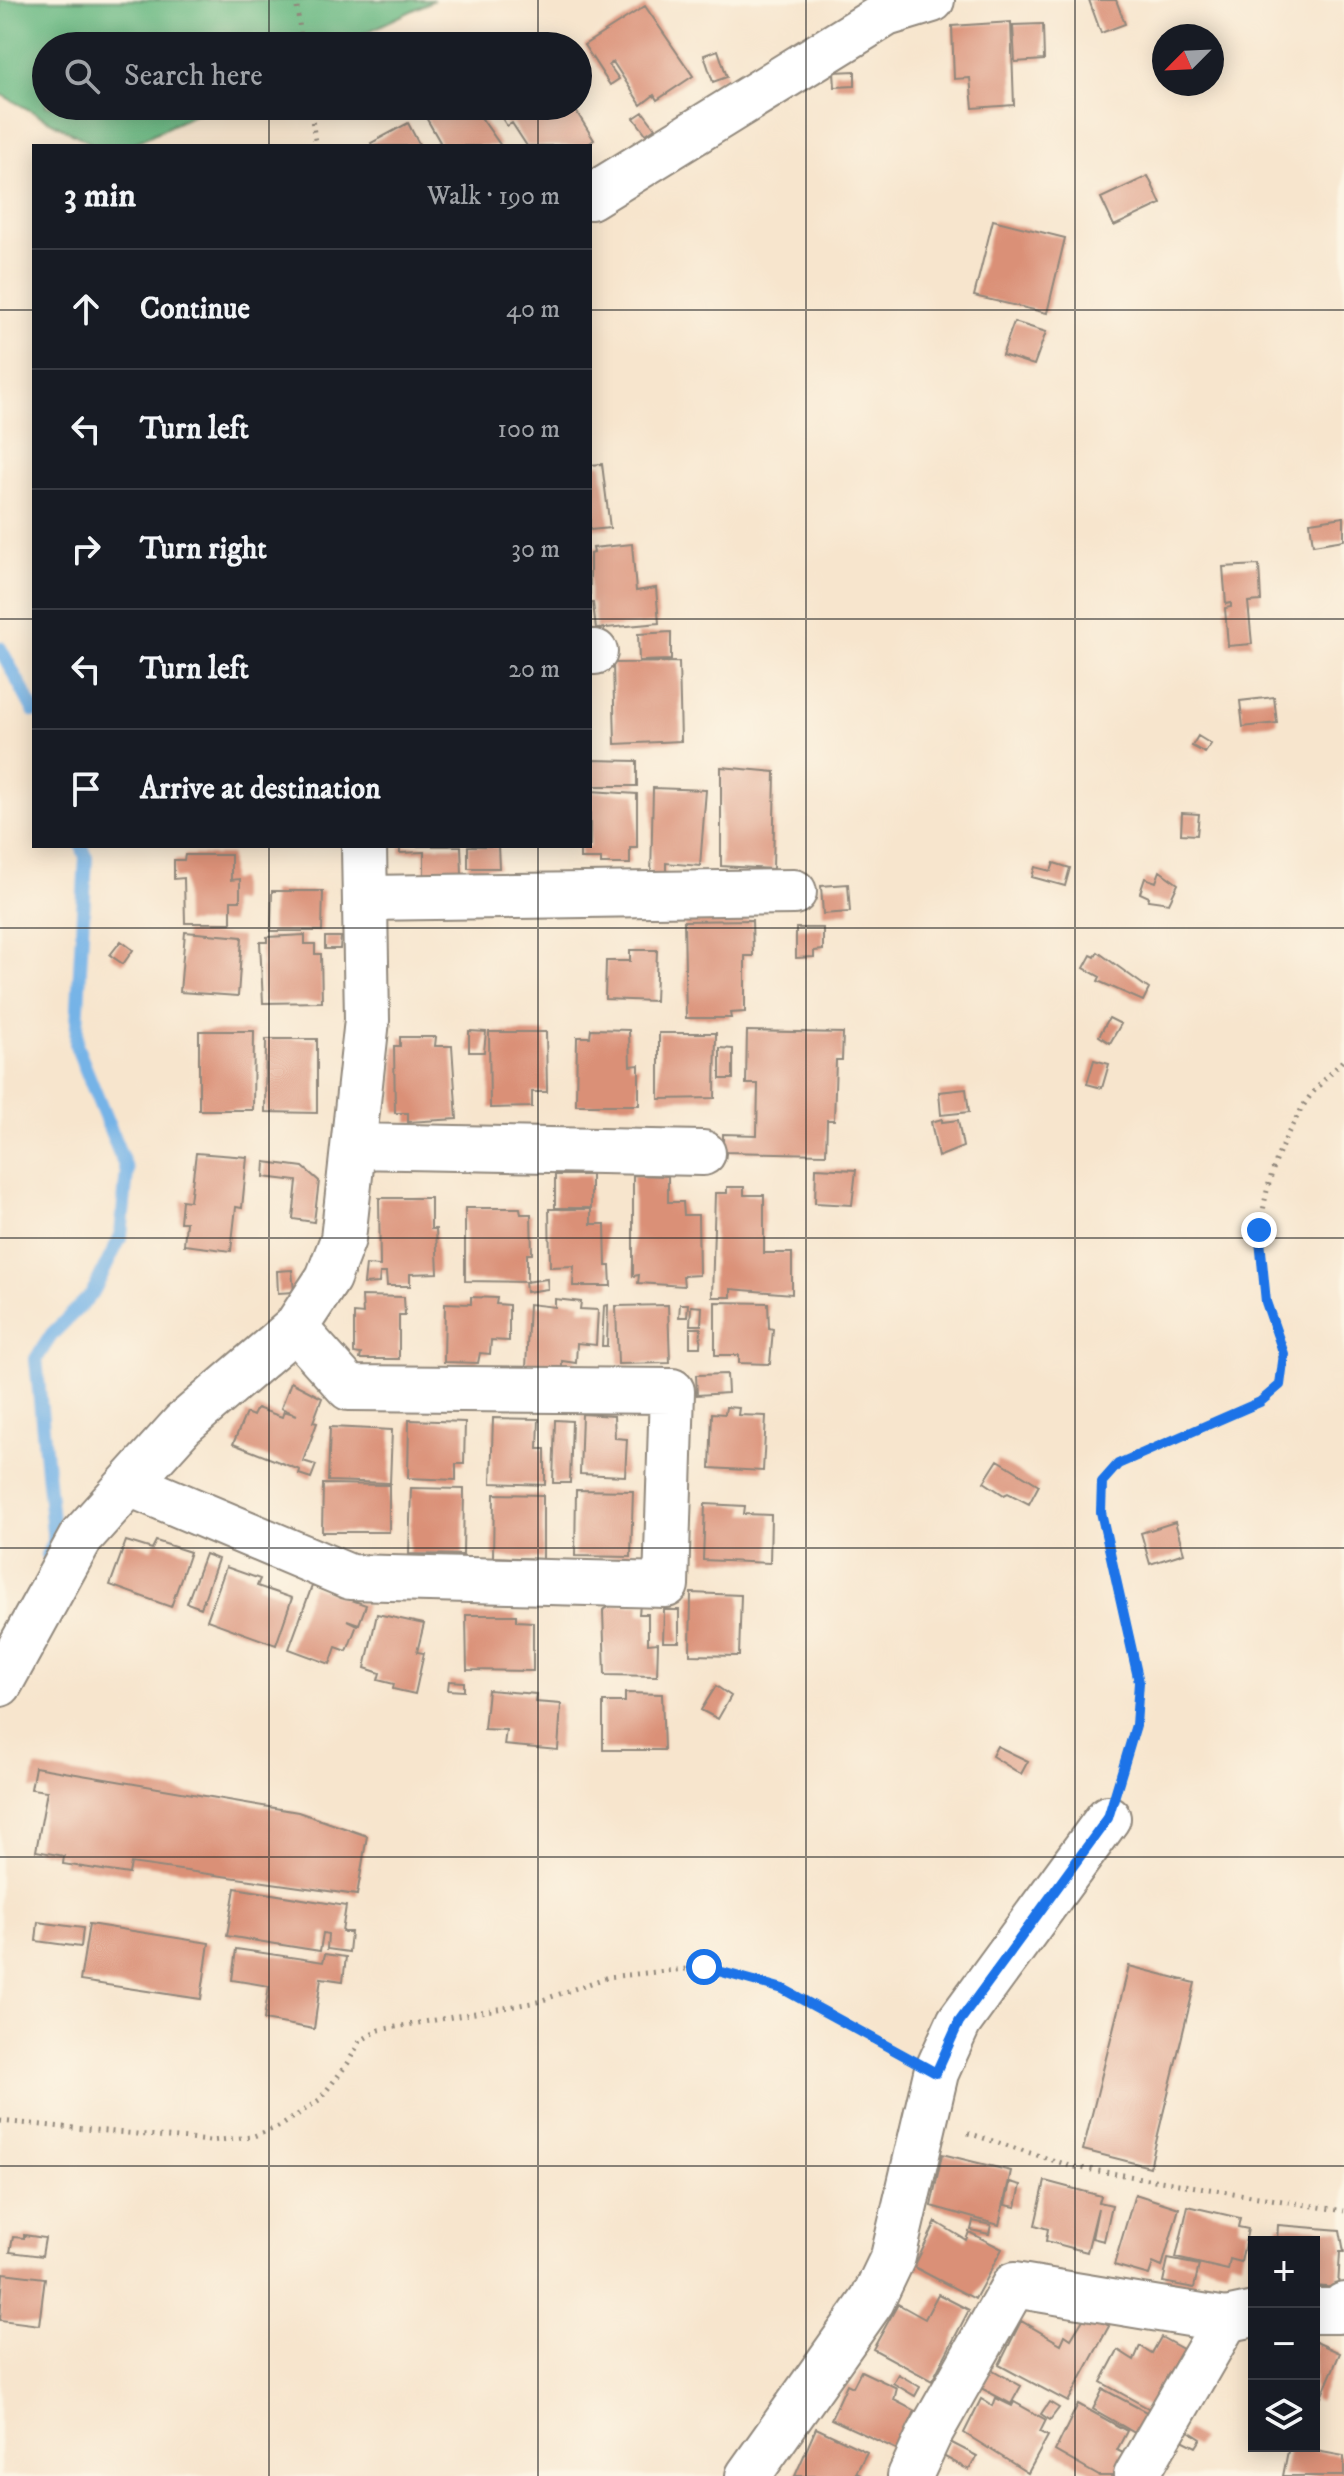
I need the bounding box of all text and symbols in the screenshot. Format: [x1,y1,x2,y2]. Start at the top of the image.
north arrow [1152,24,1224,96]
search box [32,32,592,120]
icon: search [60,54,104,98]
text: Search here [124,58,263,95]
text: 3 min [64,175,136,217]
text: Walk · 190 m [427,180,560,213]
icon: ahead [64,287,108,331]
text: Continue [140,291,250,328]
text: 40 m [506,293,560,326]
icon: left [64,407,108,451]
text: Turn left [140,411,249,448]
text: 100 m [497,413,560,446]
icon: right [64,527,108,571]
text: Turn right [140,531,267,568]
text: 30 m [511,533,560,566]
icon: left [64,647,108,691]
text: Turn left [140,651,249,688]
text: 20 m [508,653,560,686]
icon: arrive [64,767,108,811]
text: Arrive at destination [140,771,381,808]
route end [1241,1212,1277,1248]
route start [686,1949,722,1985]
map controls [1248,2236,1320,2452]
button: + [1248,2236,1320,2308]
button: − [1248,2308,1320,2380]
button: layers [1248,2380,1320,2452]

